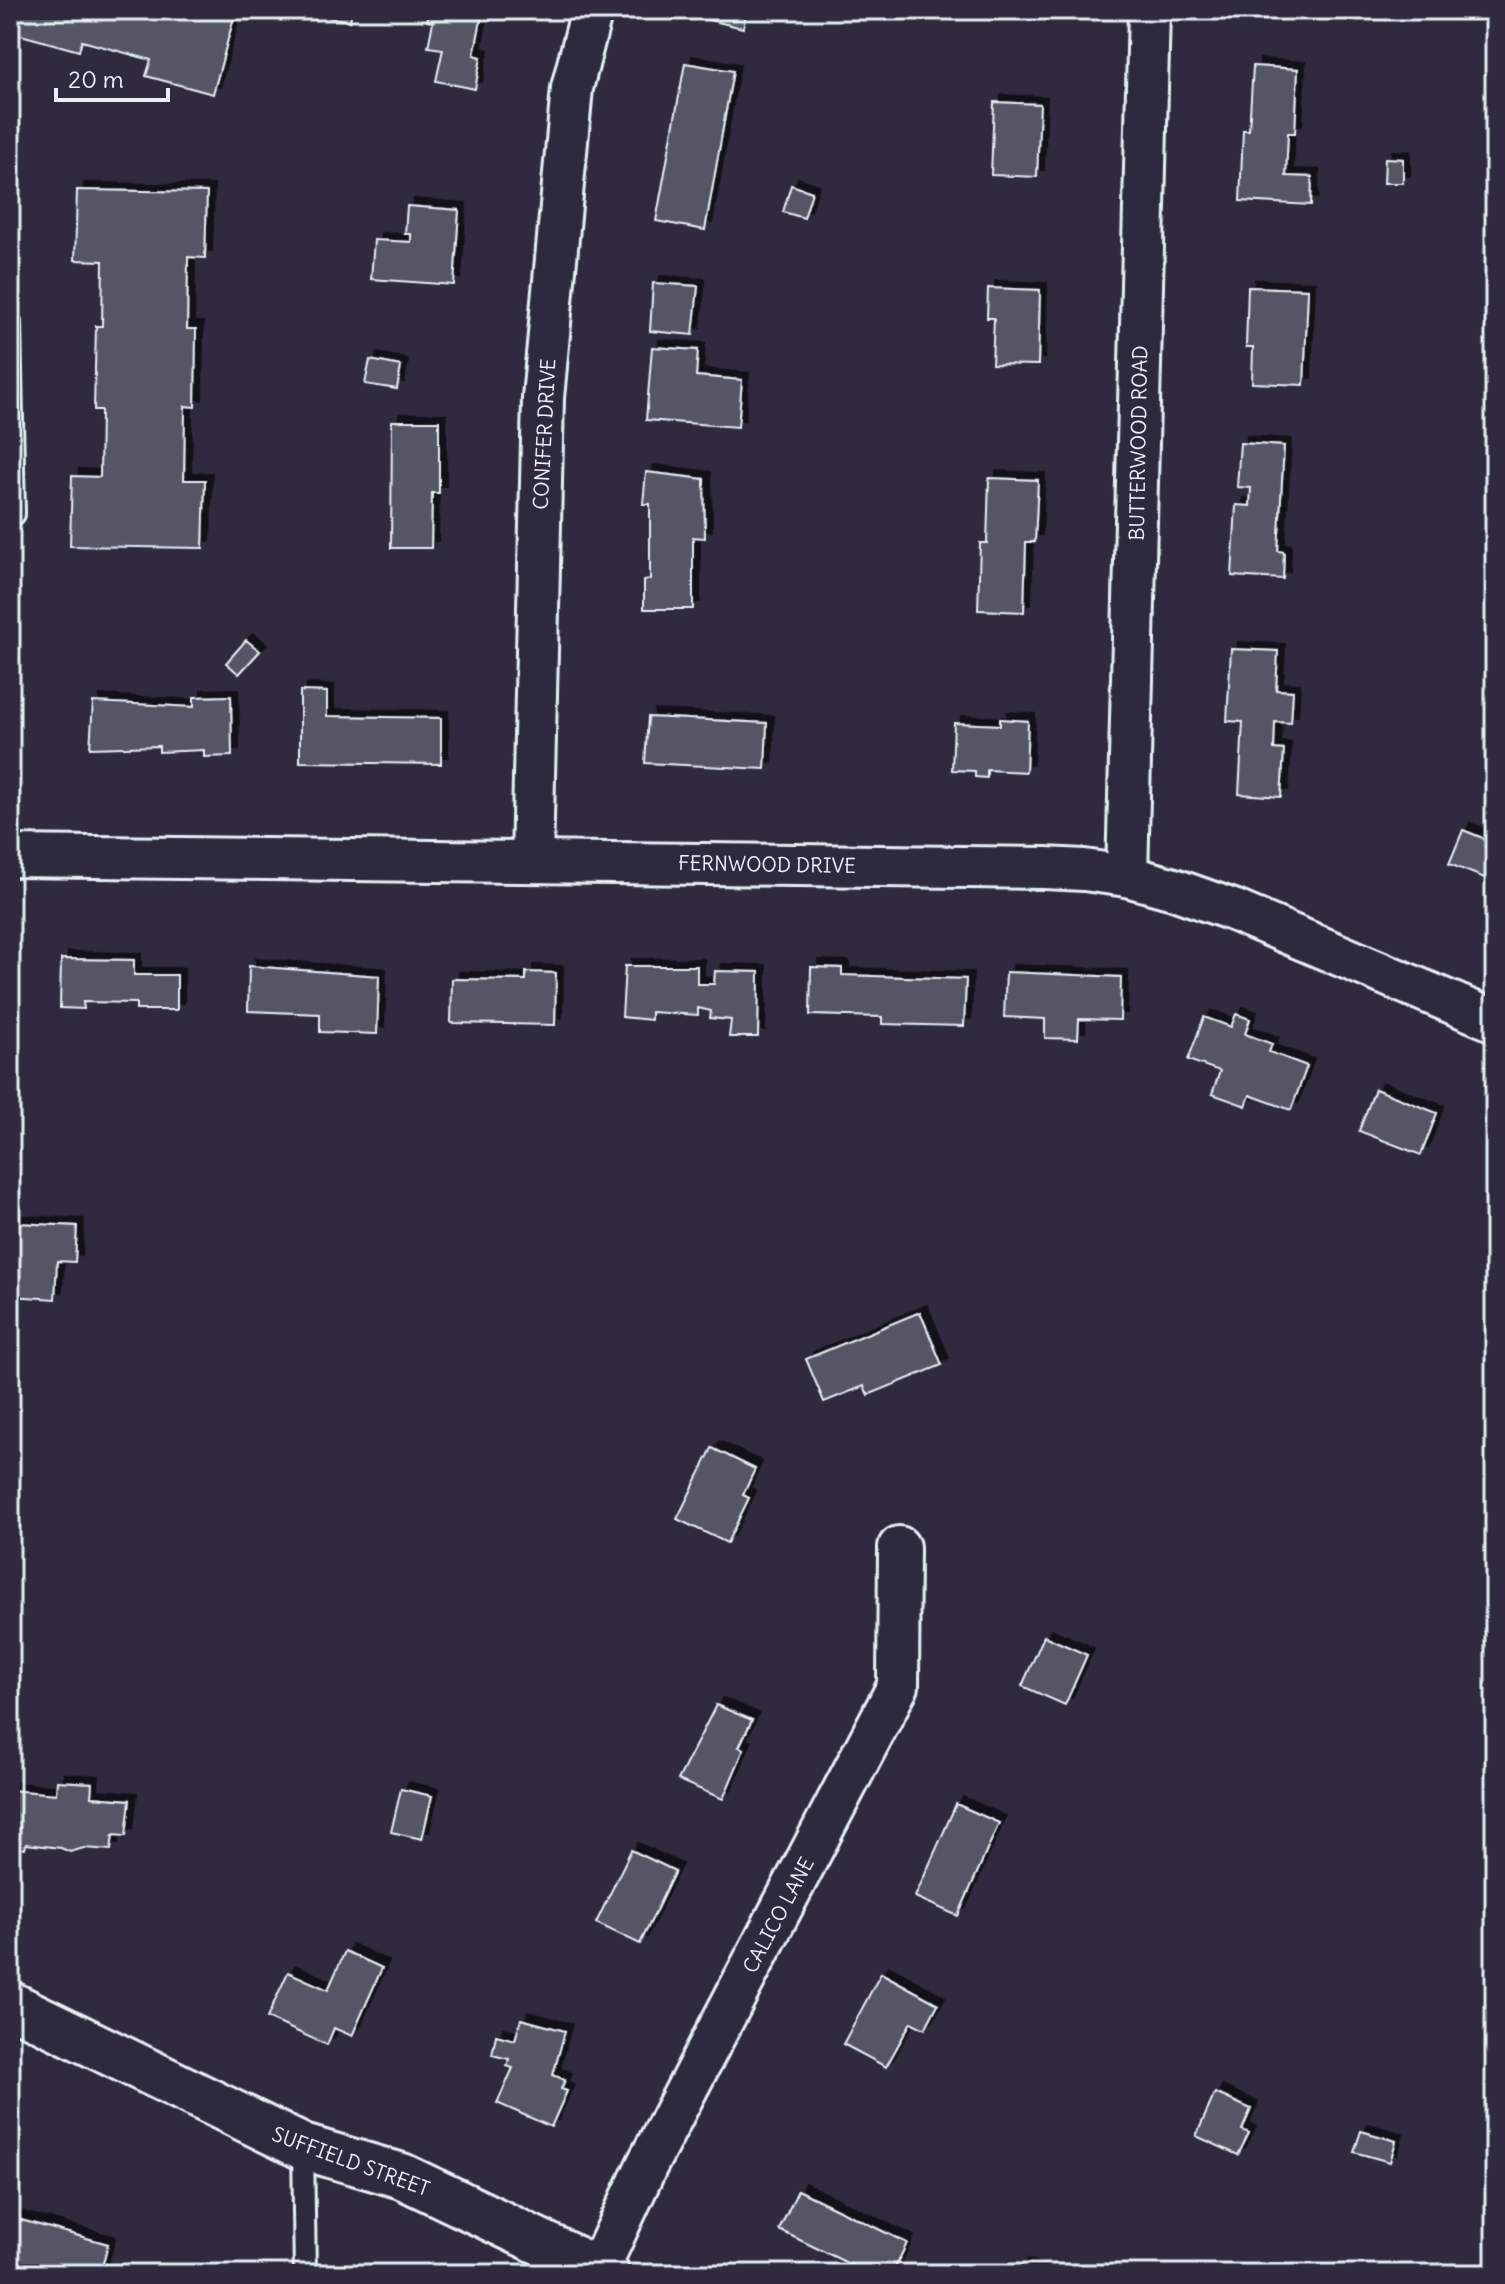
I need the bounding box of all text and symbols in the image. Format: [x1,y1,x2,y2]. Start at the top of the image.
scale bar [56,52,168,102]
text: 20 m [68,64,124,94]
street label: BUTTERWOOD ROAD [1124,345,1152,541]
street label: CONIFER DRIVE [528,358,560,510]
street label: FERNWOOD DRIVE [678,850,856,878]
street label: CALICO LANE [737,1853,819,1977]
street label: SUFFIELD STREET [269,2121,433,2201]

